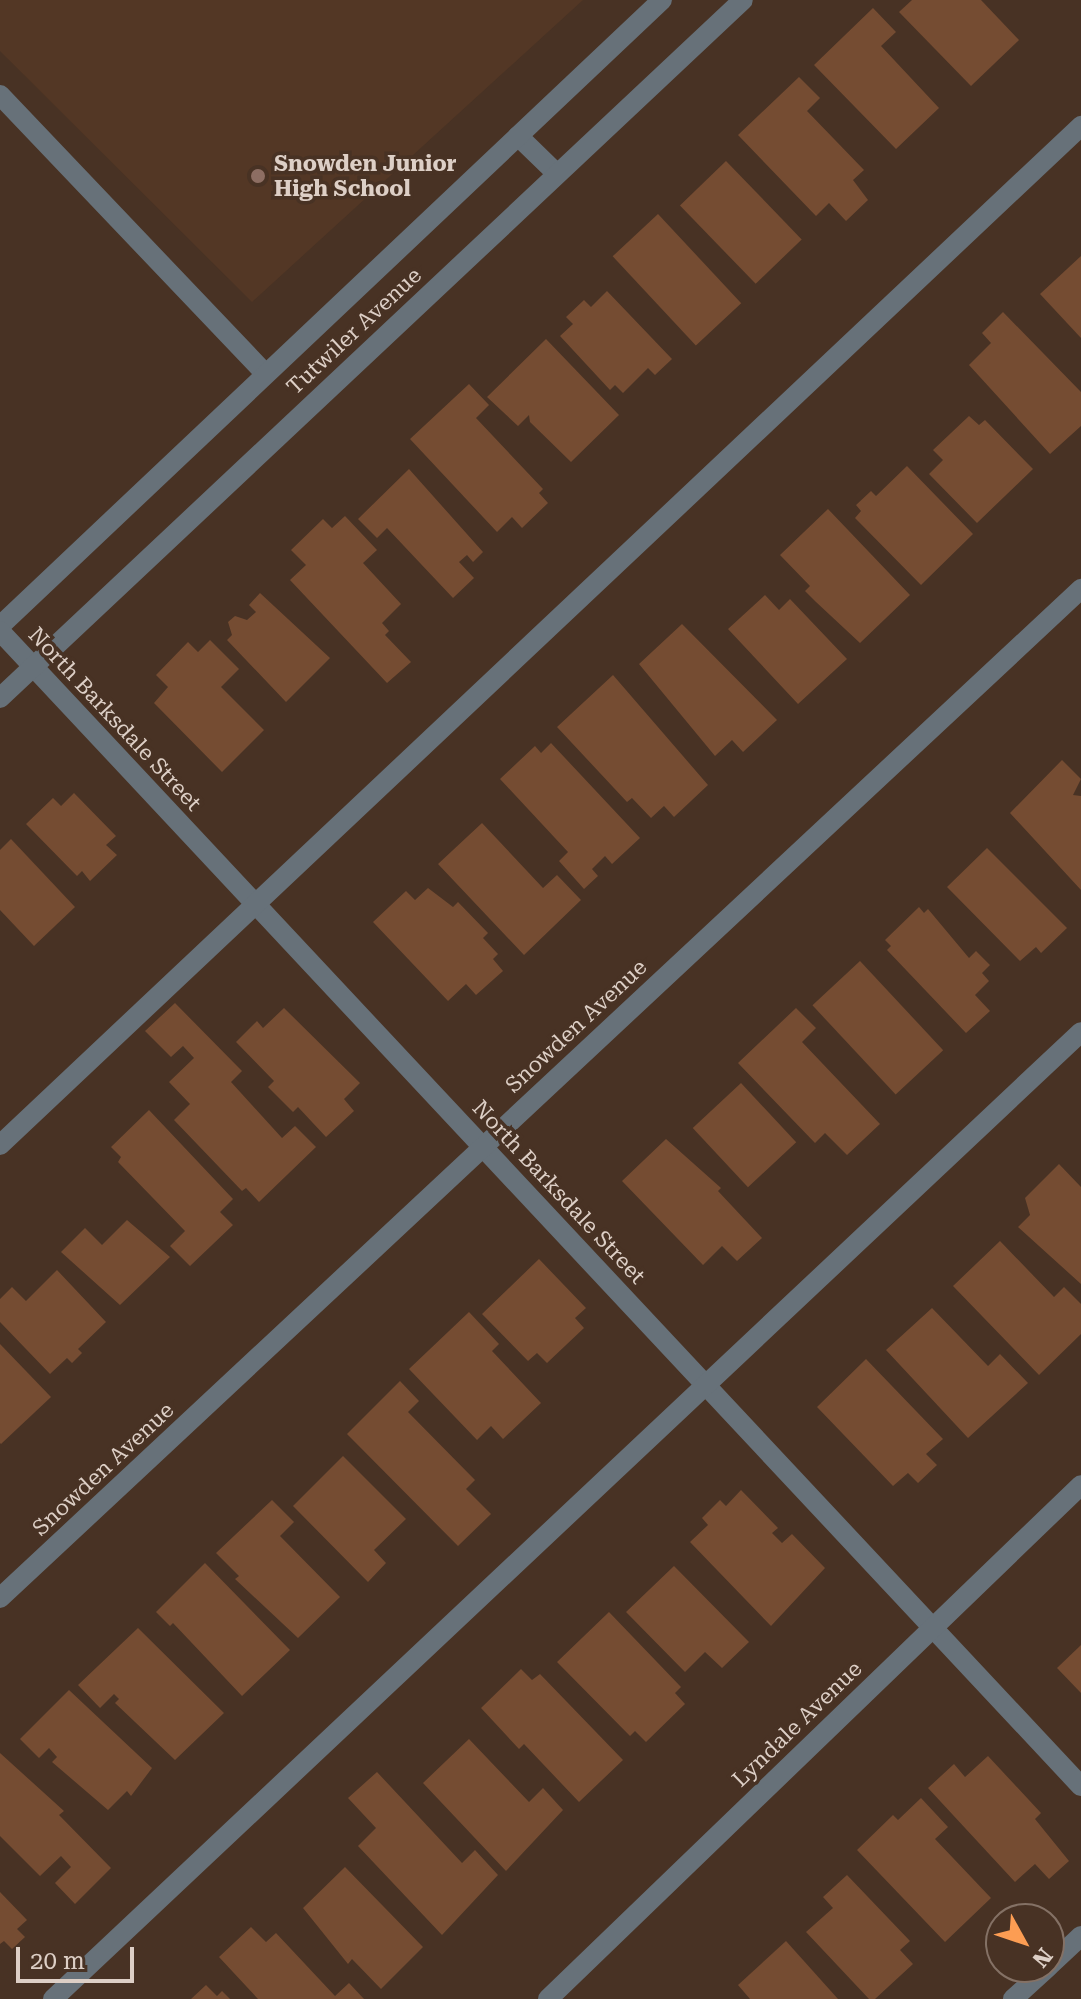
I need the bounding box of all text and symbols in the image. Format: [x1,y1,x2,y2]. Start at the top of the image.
place label: Snowden Junior High School [274,150,457,202]
marker: Snowden Junior High School [249,167,267,185]
street label: Tutwiler Avenue [281,262,427,400]
street label: North Barksdale Street [23,622,207,816]
street label: Snowden Avenue [500,954,652,1098]
street label: North Barksdale Street [467,1095,651,1289]
street label: Snowden Avenue [27,1397,179,1541]
street label: Lyndale Avenue [727,1656,867,1792]
north arrow [985,1903,1065,1983]
scale bar [20,1931,138,1981]
text: N [1027,1943,1057,1972]
text: 20 m [30,1947,85,1975]

